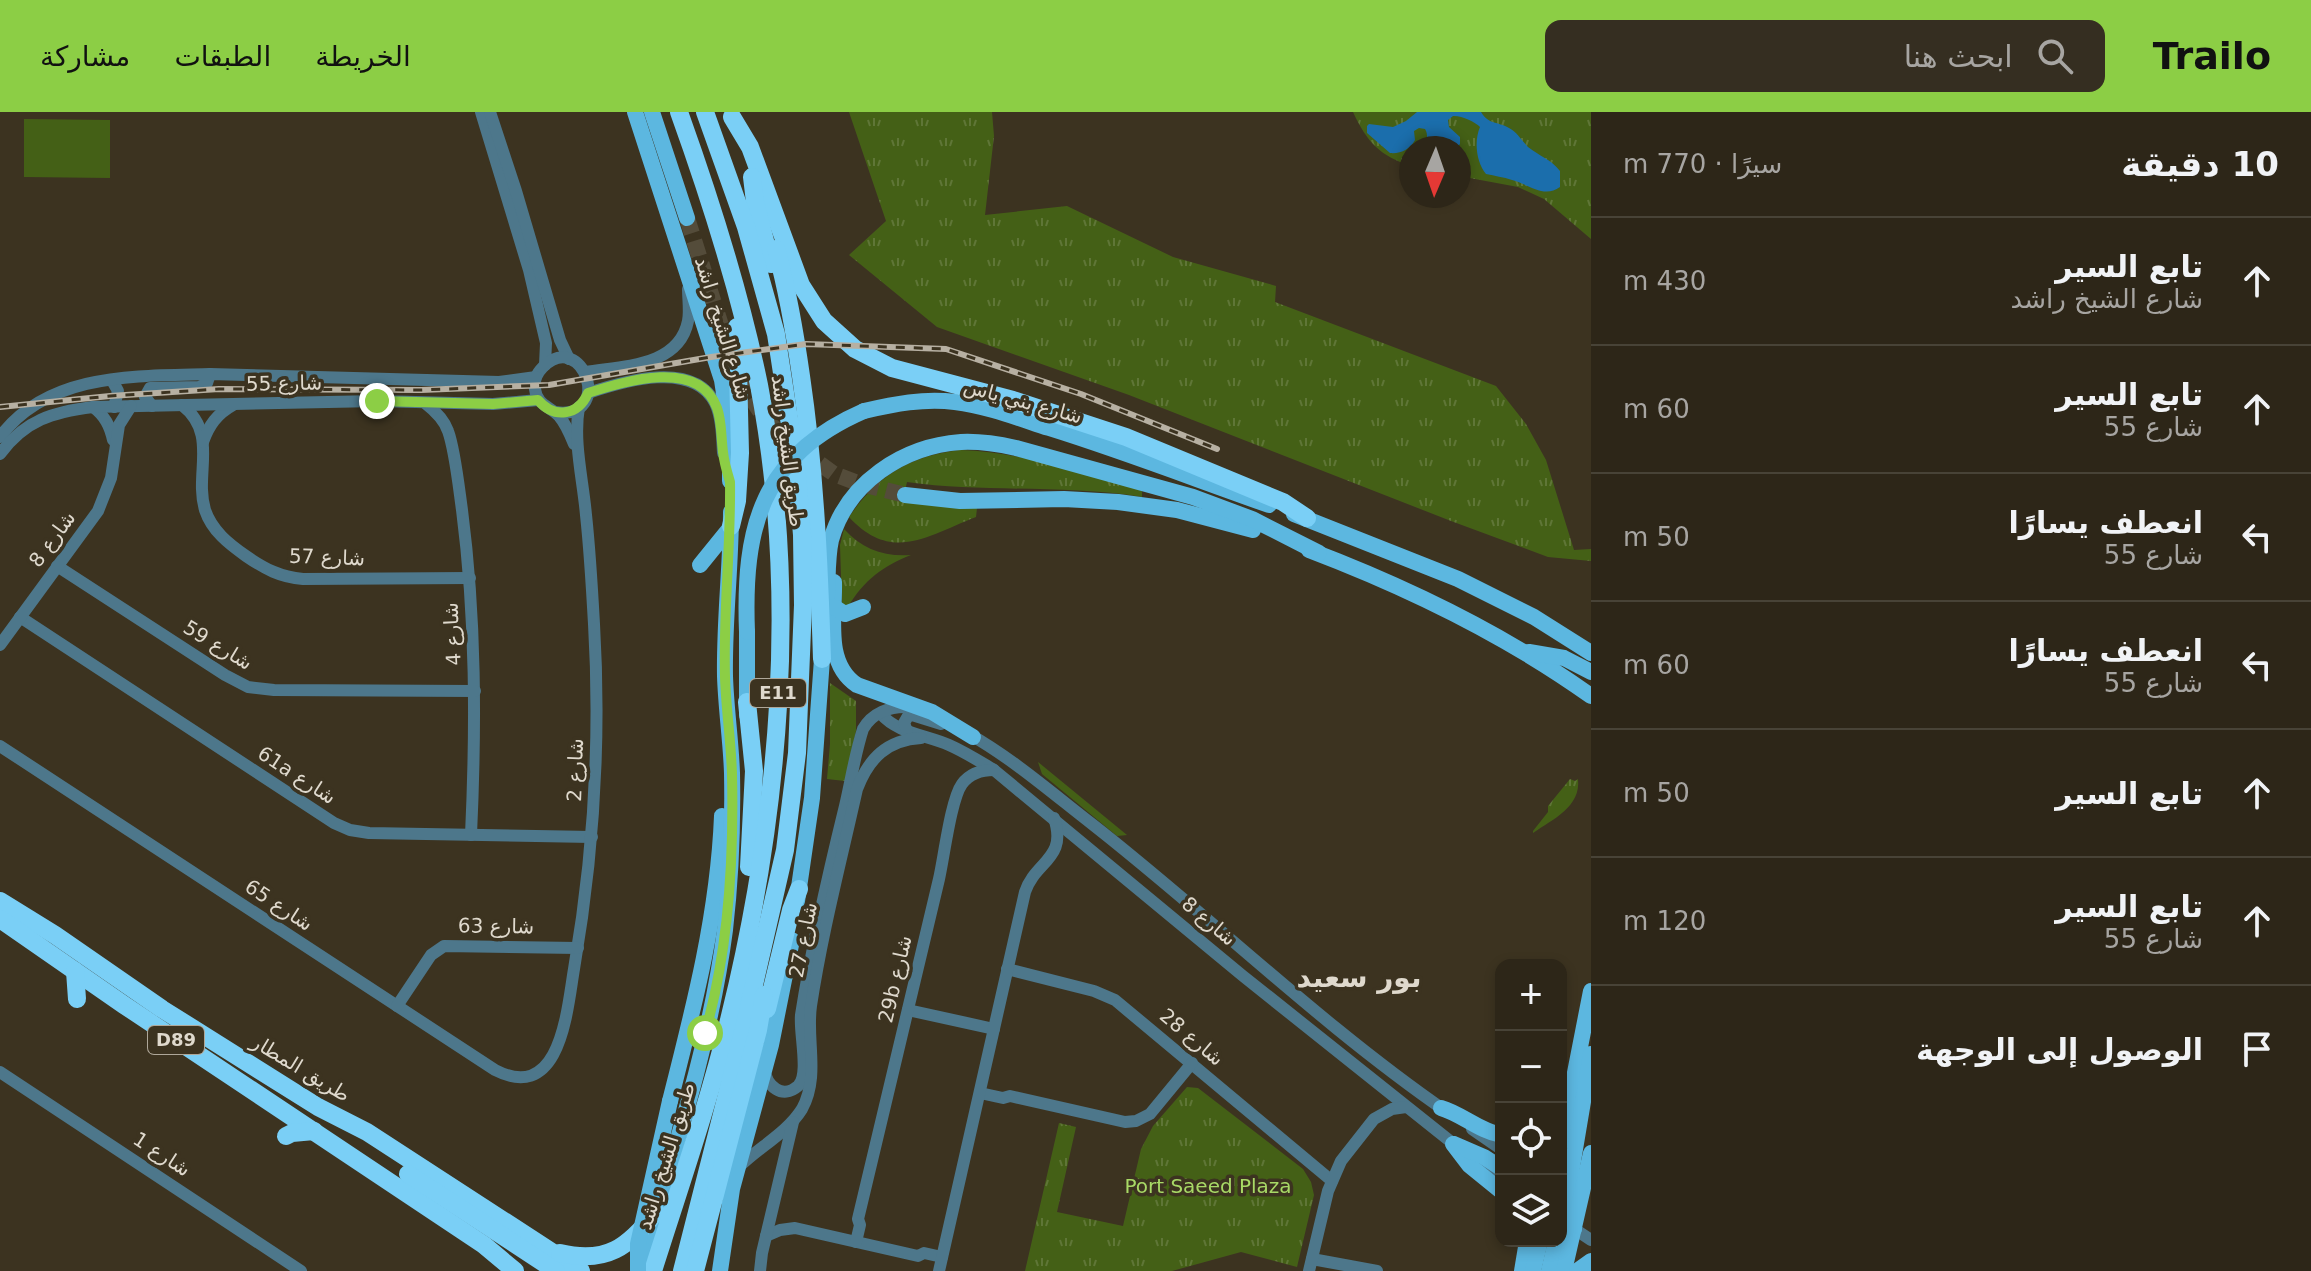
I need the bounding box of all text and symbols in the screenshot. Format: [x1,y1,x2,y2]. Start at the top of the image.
search box [1545,20,2105,92]
icon: search [2033,34,2077,78]
text: Trailo [2153,34,2271,78]
text: ابحث هنا [1904,39,2013,74]
text: مشاركة [40,40,130,73]
text: الطبقات [174,40,271,73]
text: الخريطة [315,40,411,73]
north arrow [1399,136,1471,208]
text: 10 دقيقة [2121,144,2279,184]
text: سيرًا · 770 m [1623,149,1782,179]
text: تابع السير [2055,249,2203,284]
street label: شارع الشيخ راشد [690,254,756,402]
icon: ahead [2235,259,2279,303]
text: 430 m [1623,266,1706,296]
text: شارع الشيخ راشد [2011,284,2203,314]
street label: شارع 55 [246,370,322,396]
street label: طريق الشيخ راشد [767,374,809,528]
street label: شارع بني ياس [961,374,1085,429]
text: تابع السير [2055,377,2203,412]
route end [359,383,395,419]
icon: ahead [2235,387,2279,431]
text: 60 m [1623,394,1690,424]
text: شارع 55 [2104,412,2203,442]
text: انعطف يسارًا [2009,505,2203,540]
street label: شارع 8 [24,506,80,572]
icon: left [2235,515,2279,559]
text: 50 m [1623,522,1690,552]
text: شارع 55 [2104,540,2203,570]
street label: شارع 57 [288,544,366,570]
street label: شارع 4 [438,602,466,666]
street label: شارع 59 [179,615,257,675]
text: انعطف يسارًا [2009,633,2203,668]
icon: left [2235,643,2279,687]
text: 60 m [1623,650,1690,680]
text: شارع 55 [2104,668,2203,698]
road number: E11 [750,679,806,707]
street label: شارع 2 [562,738,588,802]
street label: 61a شارع [253,741,341,809]
icon: ahead [2235,771,2279,815]
text: تابع السير [2055,776,2203,811]
text: 50 m [1623,778,1690,808]
street label: شارع 65 [240,874,318,936]
text: تابع السير [2055,889,2203,924]
street label: شارع 8 [1177,891,1241,951]
icon: ahead [2235,899,2279,943]
street label: شارع 27 [784,900,822,980]
text: 120 m [1623,906,1706,936]
street label: شارع 63 [458,913,534,939]
text: شارع 55 [2104,924,2203,954]
street label: 29b شارع [873,933,917,1025]
map controls [1495,959,1567,1247]
button: + [1495,959,1567,1031]
district label: بور سعيد [1297,961,1421,994]
street label: شارع 28 [1155,1003,1229,1071]
route start [687,1015,723,1051]
road number: D89 [148,1026,204,1054]
icon: arrive [2235,1027,2279,1071]
street label: طريق المطار [246,1029,355,1107]
button: − [1495,1031,1567,1103]
text: الوصول إلى الوجهة [1916,1032,2203,1067]
street label: طريق الشيخ راشد [632,1079,700,1233]
button: locate [1495,1103,1567,1175]
street label: شارع 1 [129,1127,195,1181]
park label: Port Saeed Plaza [1124,1174,1292,1198]
button: layers [1495,1175,1567,1247]

